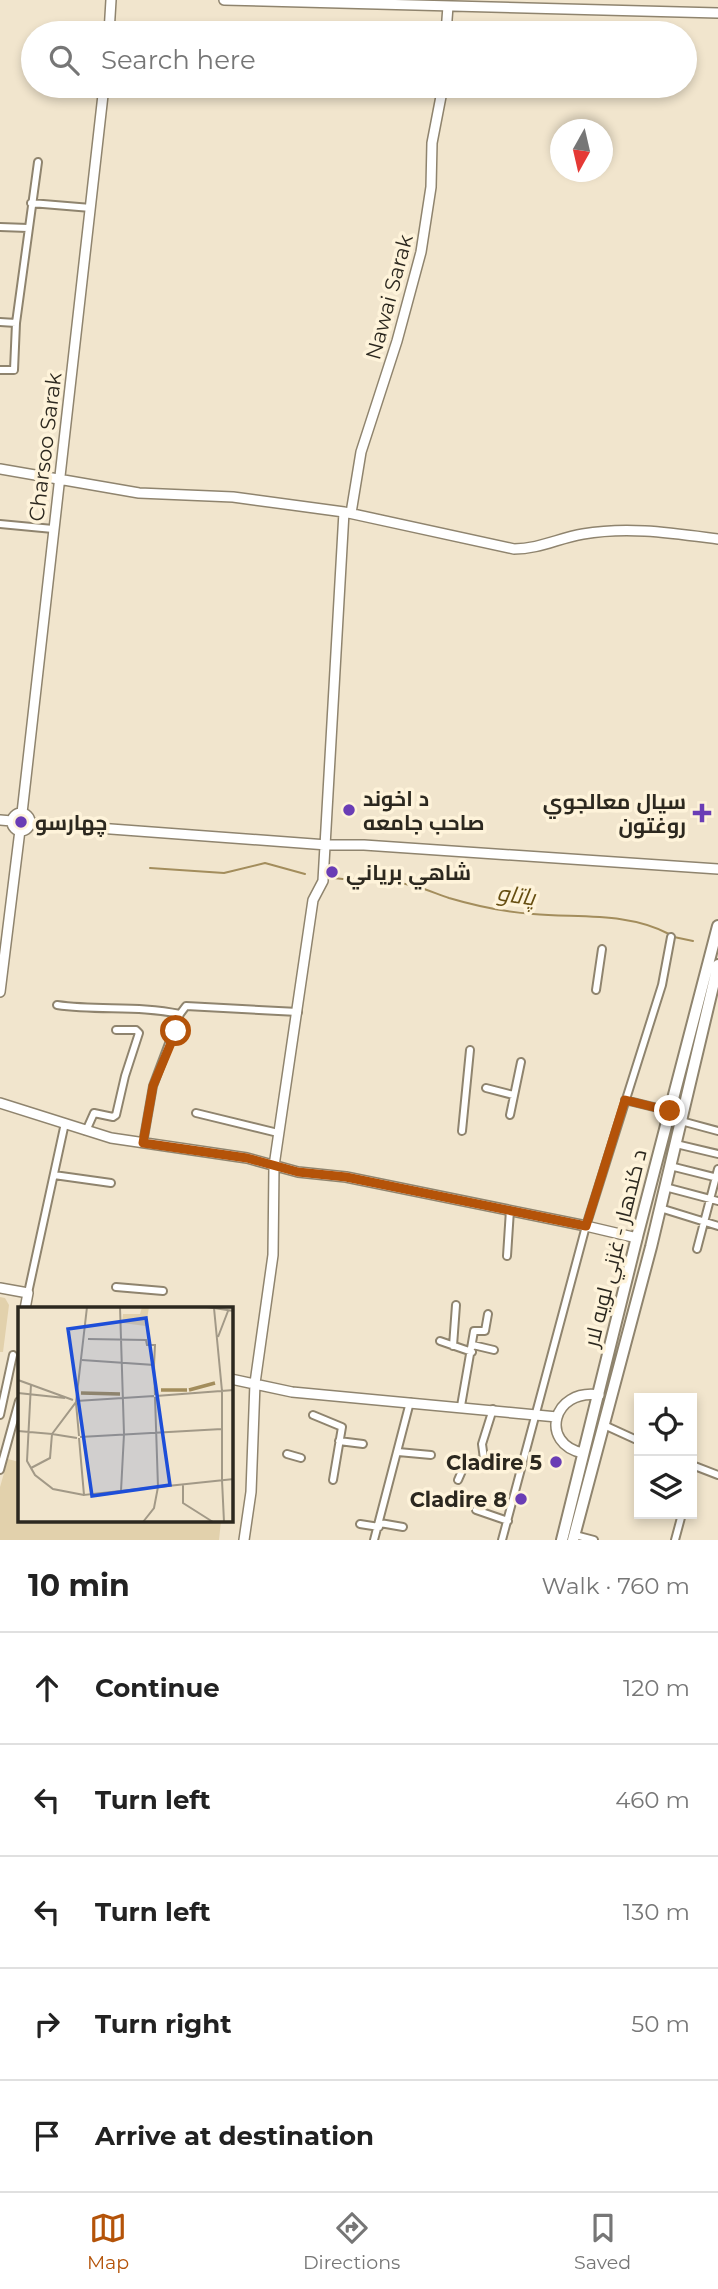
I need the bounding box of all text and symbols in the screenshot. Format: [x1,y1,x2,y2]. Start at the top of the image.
search box [21,21,697,98]
icon: search [45,41,83,79]
text: Search here [101,44,256,76]
north arrow [550,119,613,182]
street label: Nawai Sarak [360,231,418,362]
street label: Charsoo Sarak [23,371,67,523]
place label: د اخوند صاحب جامعه [363,786,485,835]
place label: سيال معالجوي روغتون [543,789,686,839]
marker: د اخوند صاحب جامعه [341,802,357,818]
marker: سيال معالجوي روغتون [692,803,712,823]
place label: چهارسو [35,810,108,838]
marker: چهارسو [13,814,29,830]
place label: شاهي برياني [346,860,471,890]
marker: شاهي برياني [324,864,340,880]
water label: پاتاو [495,878,539,914]
route start [160,1015,191,1046]
route end [654,1095,685,1126]
street label: د کندهار - غزني لويه لار [578,1147,655,1351]
inset map [18,1307,233,1522]
map controls [634,1393,697,1519]
button: locate [634,1393,697,1456]
place label: Cladire 5 [446,1450,542,1475]
marker: Cladire 5 [548,1454,564,1470]
button: layers [634,1456,697,1519]
place label: Cladire 8 [410,1487,507,1512]
marker: Cladire 8 [513,1491,529,1507]
text: 10 min [28,1567,130,1604]
text: Walk · 760 m [542,1572,690,1600]
icon: ahead [28,1669,66,1707]
text: Continue [95,1672,220,1704]
text: 120 m [623,1674,690,1702]
icon: left [28,1781,66,1819]
text: Turn left [95,1784,211,1816]
text: 460 m [615,1786,690,1814]
icon: left [28,1893,66,1931]
text: Turn left [95,1896,211,1928]
text: 130 m [623,1898,690,1926]
icon: right [28,2005,66,2043]
text: Turn right [95,2008,231,2040]
text: 50 m [631,2010,690,2038]
icon: arrive [28,2117,66,2155]
text: Arrive at destination [95,2120,374,2152]
tab: Map [87,2209,129,2274]
tab: Directions [303,2209,400,2274]
tab: Saved [574,2209,631,2274]

